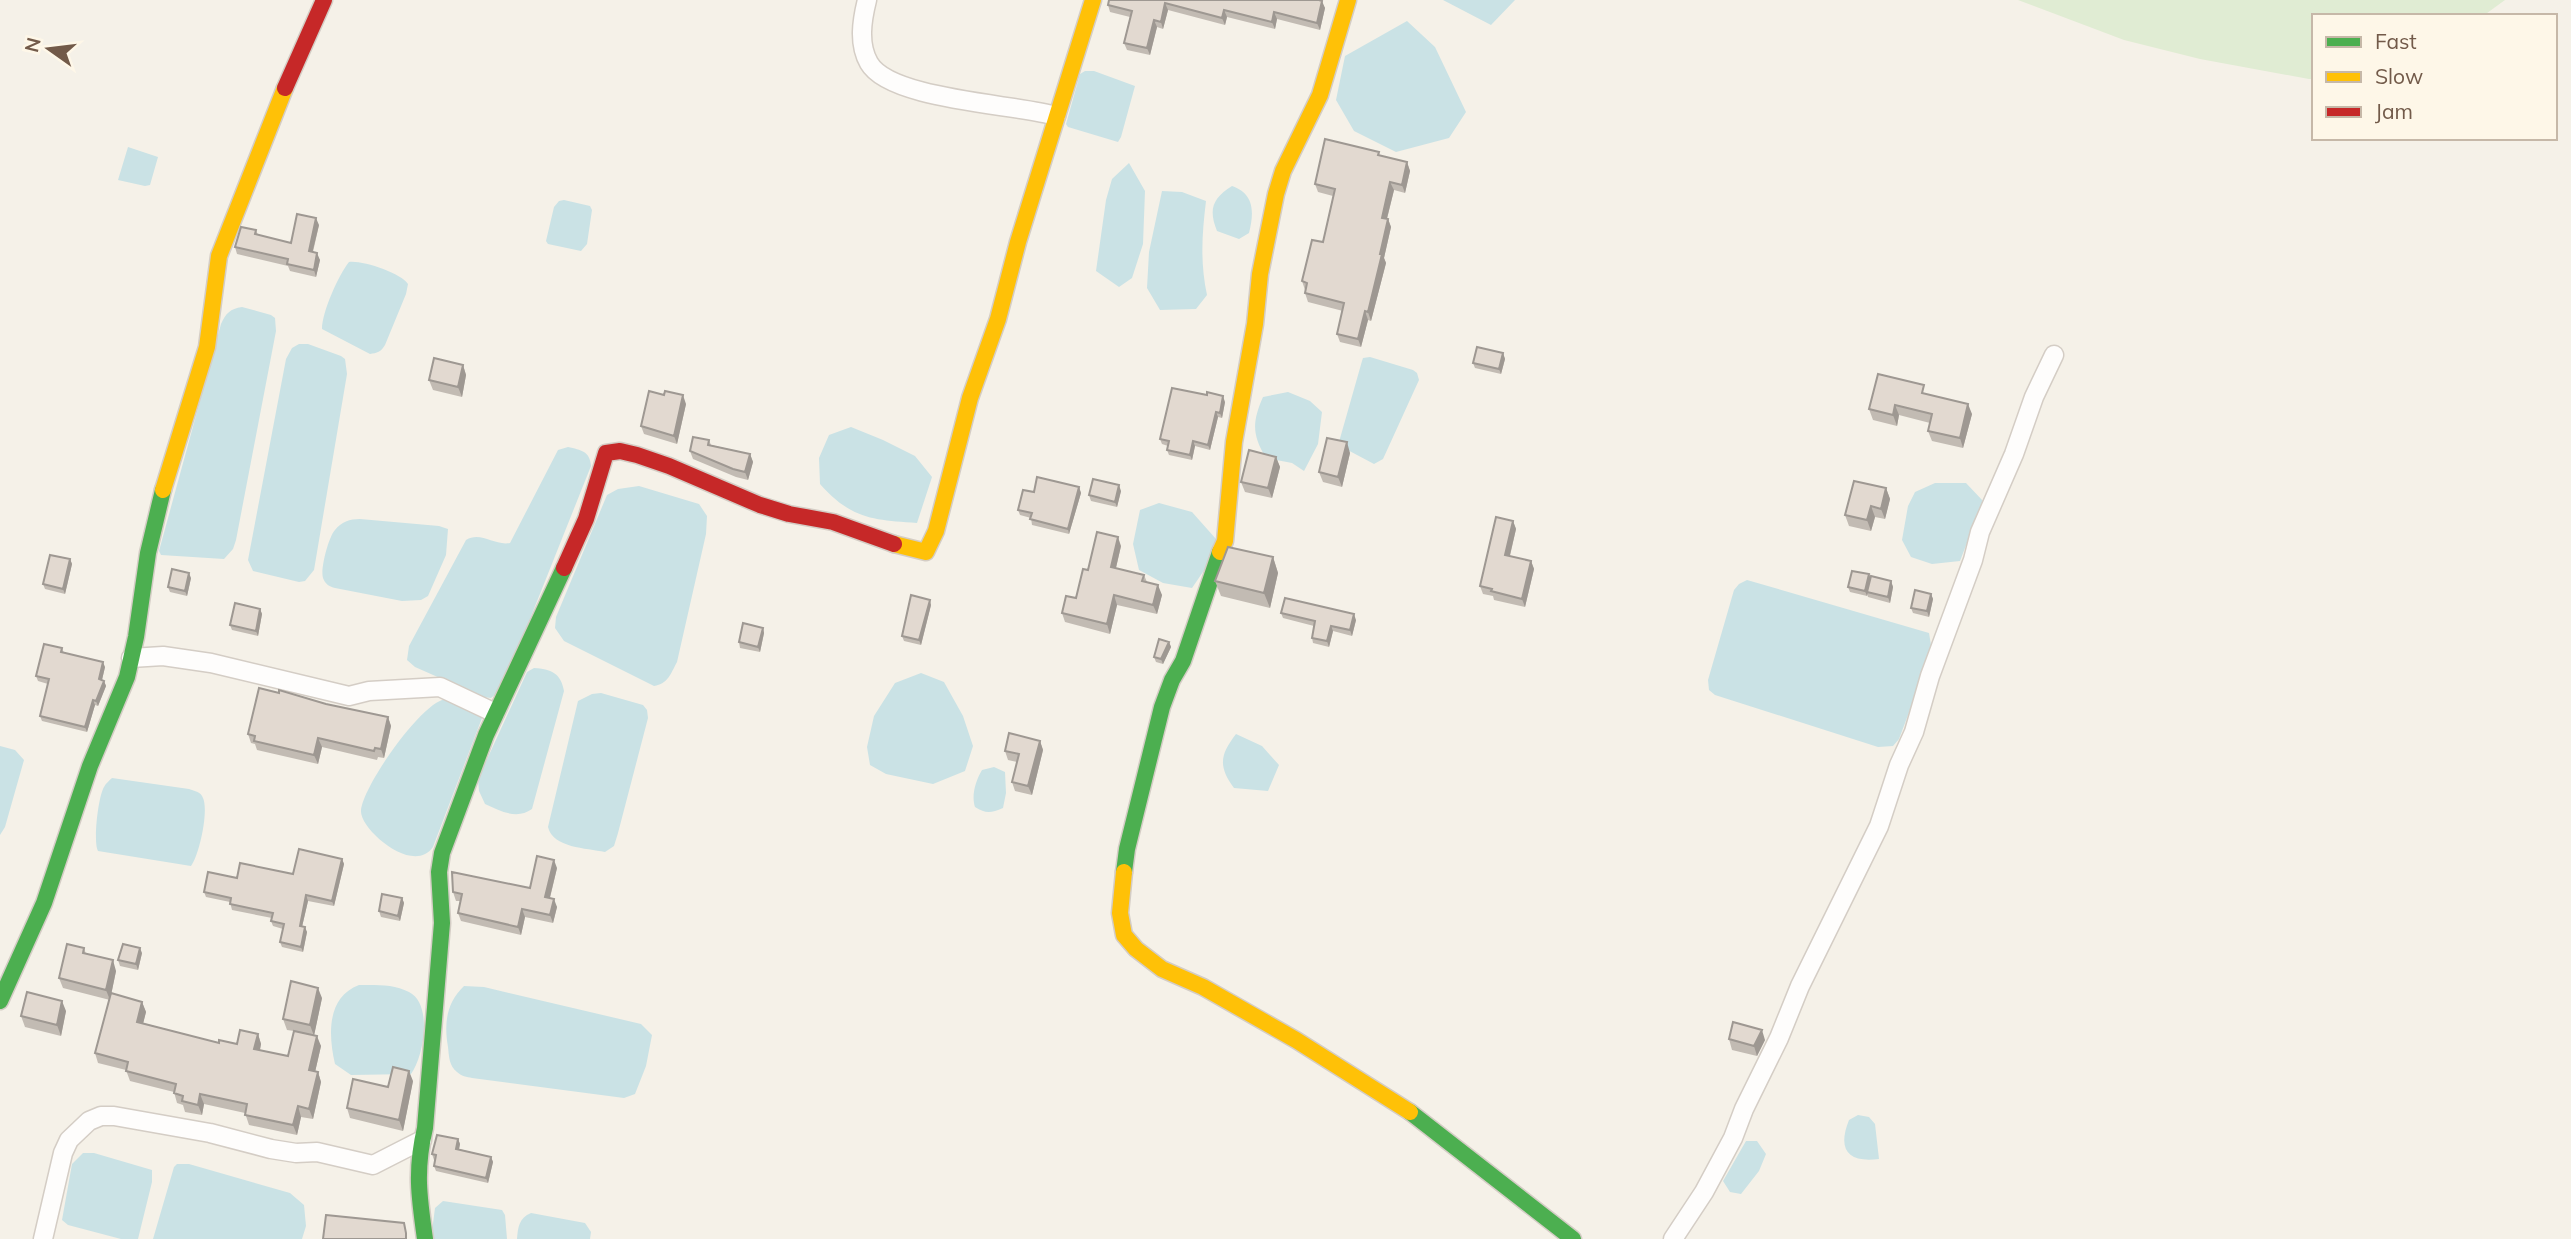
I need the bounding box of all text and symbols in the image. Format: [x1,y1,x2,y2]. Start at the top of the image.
north arrow [14,14,84,84]
legend [2312,14,2557,140]
text: Fast [2375,28,2417,54]
text: N [19,35,46,55]
text: Slow [2375,63,2423,89]
text: Jam [2375,98,2413,124]

